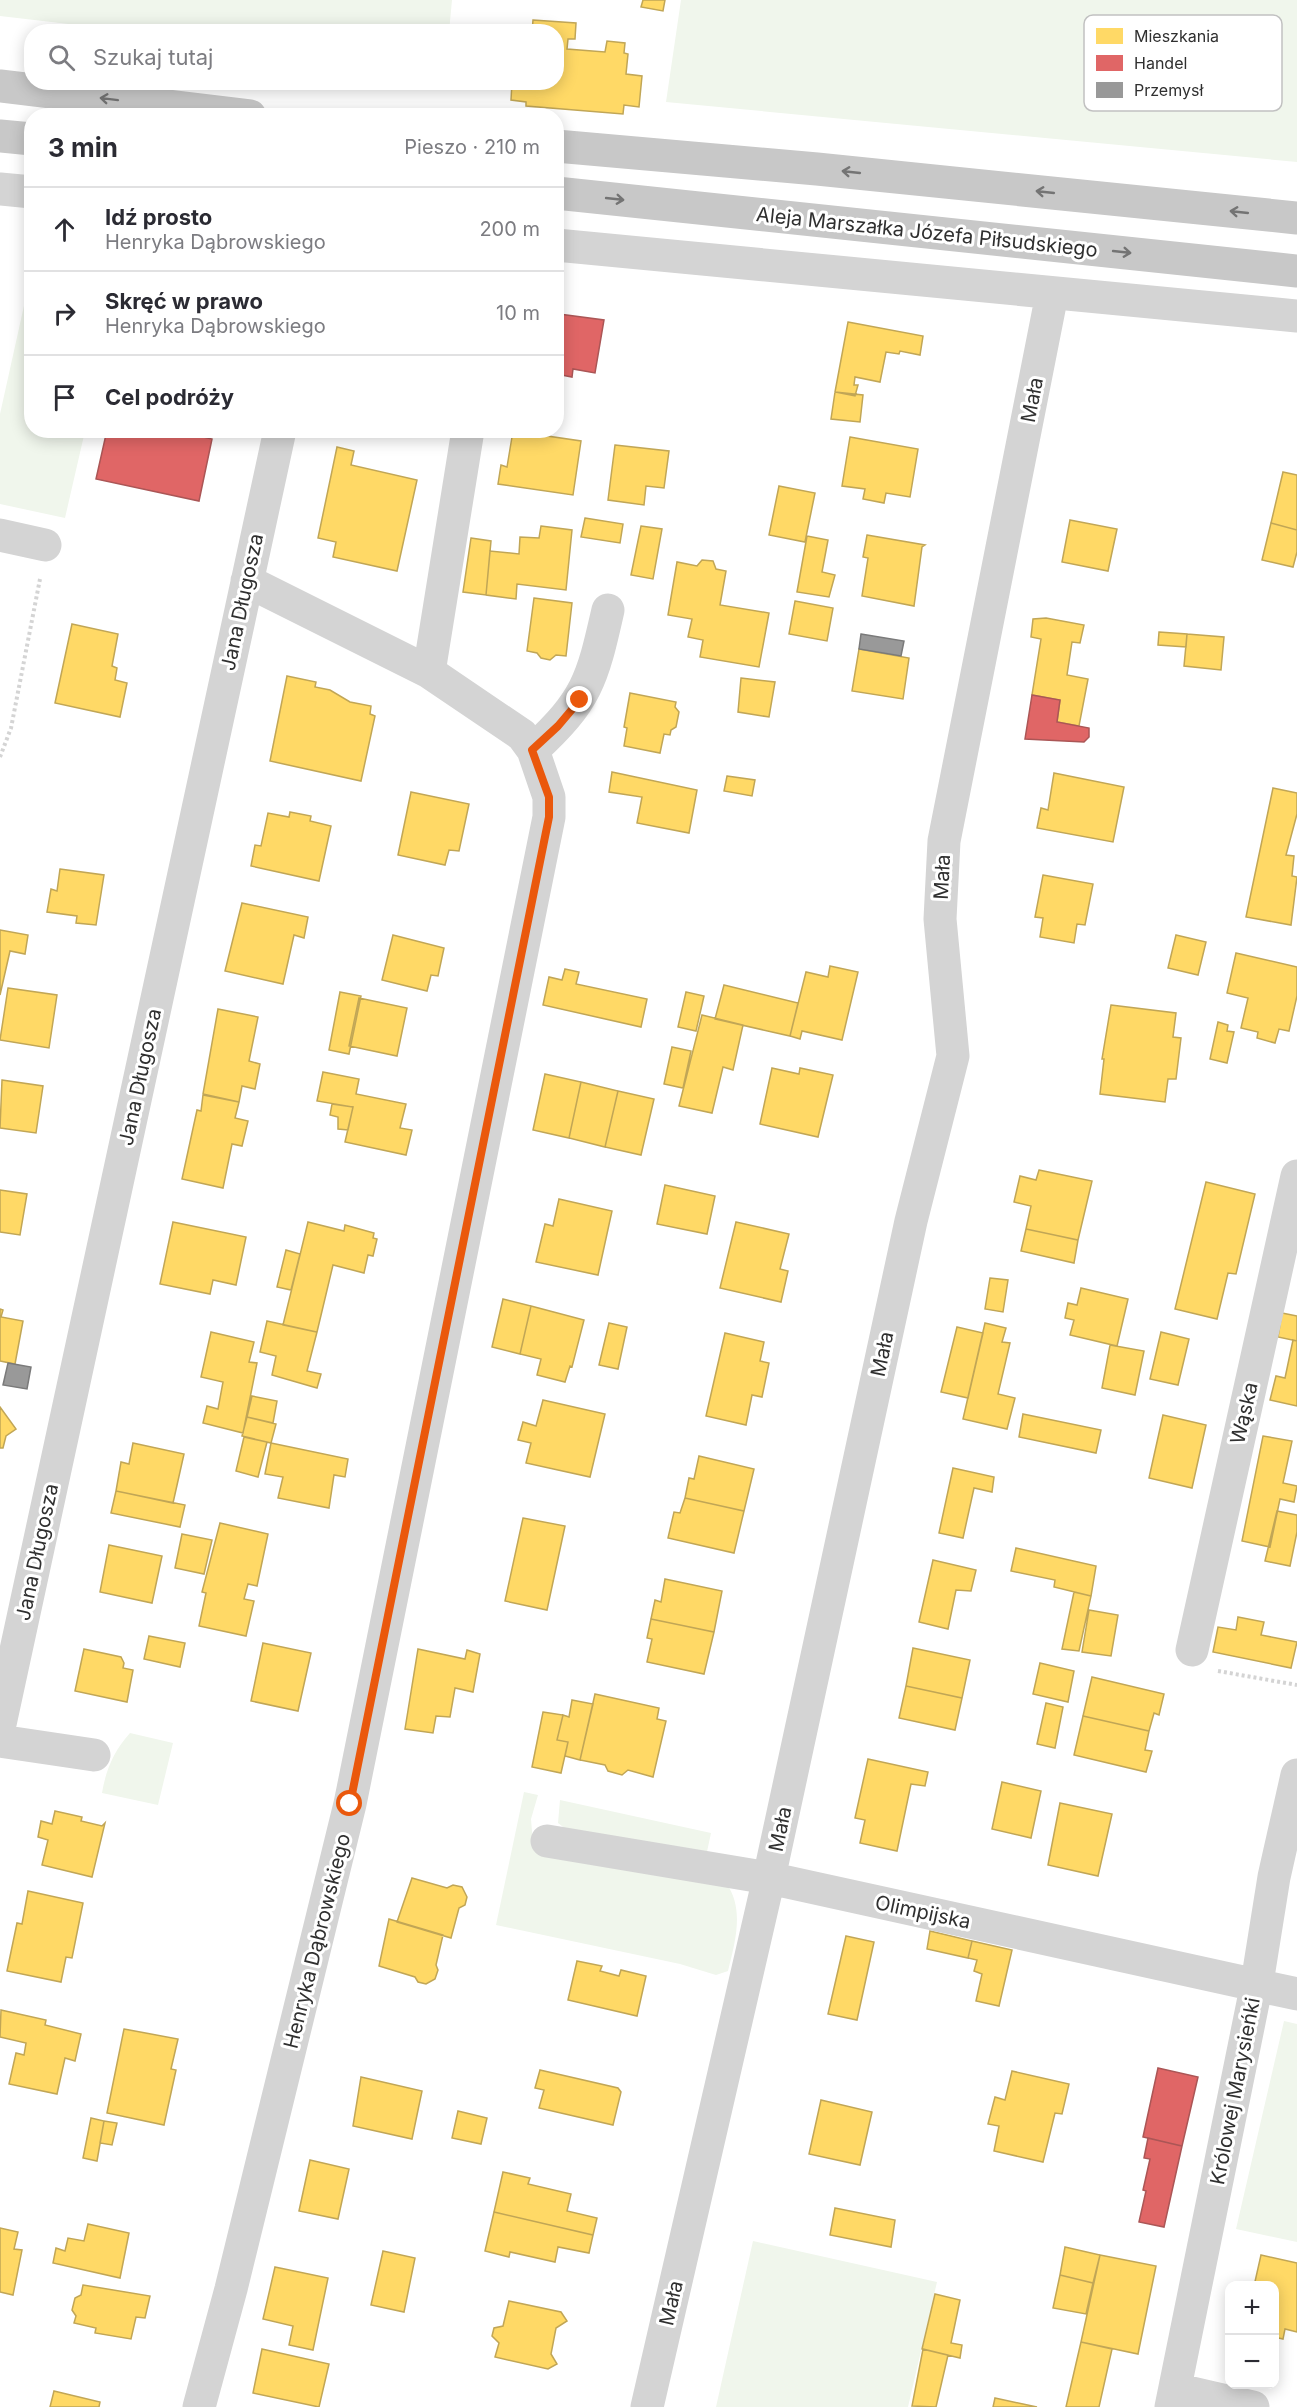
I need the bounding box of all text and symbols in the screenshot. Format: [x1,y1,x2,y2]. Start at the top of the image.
legend [1084,15,1282,111]
search box [24,24,564,90]
text: Mieszkania [1134,26,1219,46]
icon: search [45,41,78,74]
text: Szukaj tutaj [93,44,213,70]
text: Handel [1134,53,1187,73]
text: Przemysł [1134,80,1203,100]
one-way arrow [99,93,119,104]
text: 3 min [48,132,118,163]
text: Pieszo · 210 m [404,135,540,159]
one-way arrow [841,167,861,178]
one-way arrow [1035,186,1055,197]
one-way arrow [604,194,624,205]
street label: Aleja Marszałka Józefa Piłsudskiego [755,202,1099,262]
text: Idź prosto [105,204,212,230]
one-way arrow [1229,206,1249,217]
icon: ahead [48,213,81,246]
text: 200 m [479,217,540,241]
text: Henryka Dąbrowskiego [105,230,326,254]
one-way arrow [1111,247,1131,258]
text: Skręć w prawo [105,288,263,314]
icon: right [48,297,81,330]
text: 10 m [496,301,540,325]
text: Henryka Dąbrowskiego [105,314,326,338]
street label: Mała [1016,375,1048,425]
icon: arrive [48,381,81,414]
text: Cel podróży [105,384,234,410]
street label: Jana Długosza [216,531,268,673]
route end [566,686,592,712]
street label: Mała [929,854,955,900]
street label: Jana Długosza [114,1006,166,1148]
street label: Mała [866,1329,898,1379]
street label: Wąska [1225,1380,1263,1446]
street label: Jana Długosza [11,1481,63,1623]
route start [336,1790,362,1816]
street label: Mała [764,1804,796,1854]
street label: Henryka Dąbrowskiego [279,1831,355,2051]
street label: Olimpijska [873,1890,973,1934]
street label: Królowej Marysieńki [1205,1995,1265,2187]
street label: Mała [654,2278,688,2328]
map controls [1225,2281,1279,2389]
button: + [1225,2281,1279,2335]
button: − [1225,2335,1279,2389]

